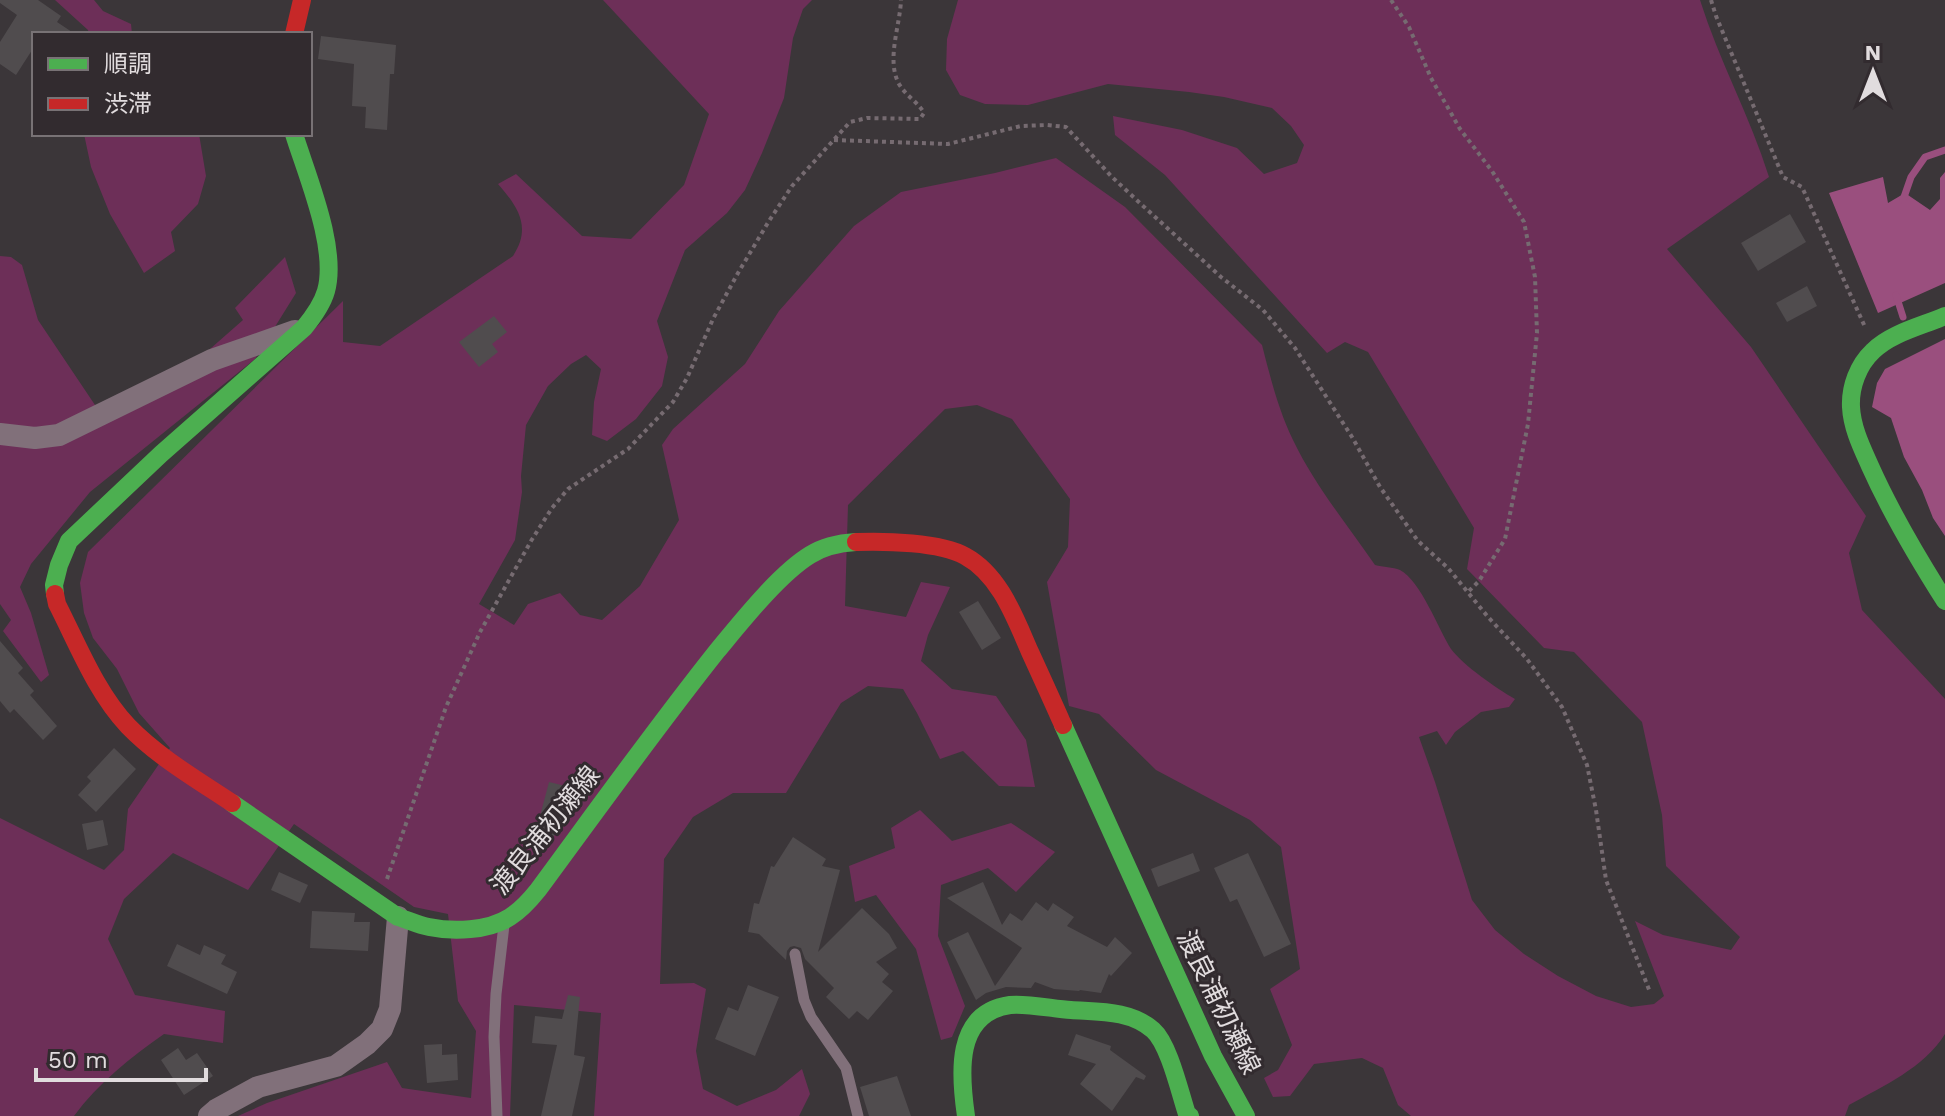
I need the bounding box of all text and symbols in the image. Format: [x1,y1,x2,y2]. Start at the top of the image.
legend [32,32,312,136]
north arrow [1833,32,1913,112]
text: N [1865,40,1881,65]
text: 順調 [104,50,152,78]
text: 渋滞 [104,90,152,118]
street label: 渡良浦初瀬線 [484,760,606,900]
street label: 渡良浦初瀬線 [1171,925,1267,1079]
scale bar [36,1032,206,1082]
text: 50 m [48,1046,108,1074]

